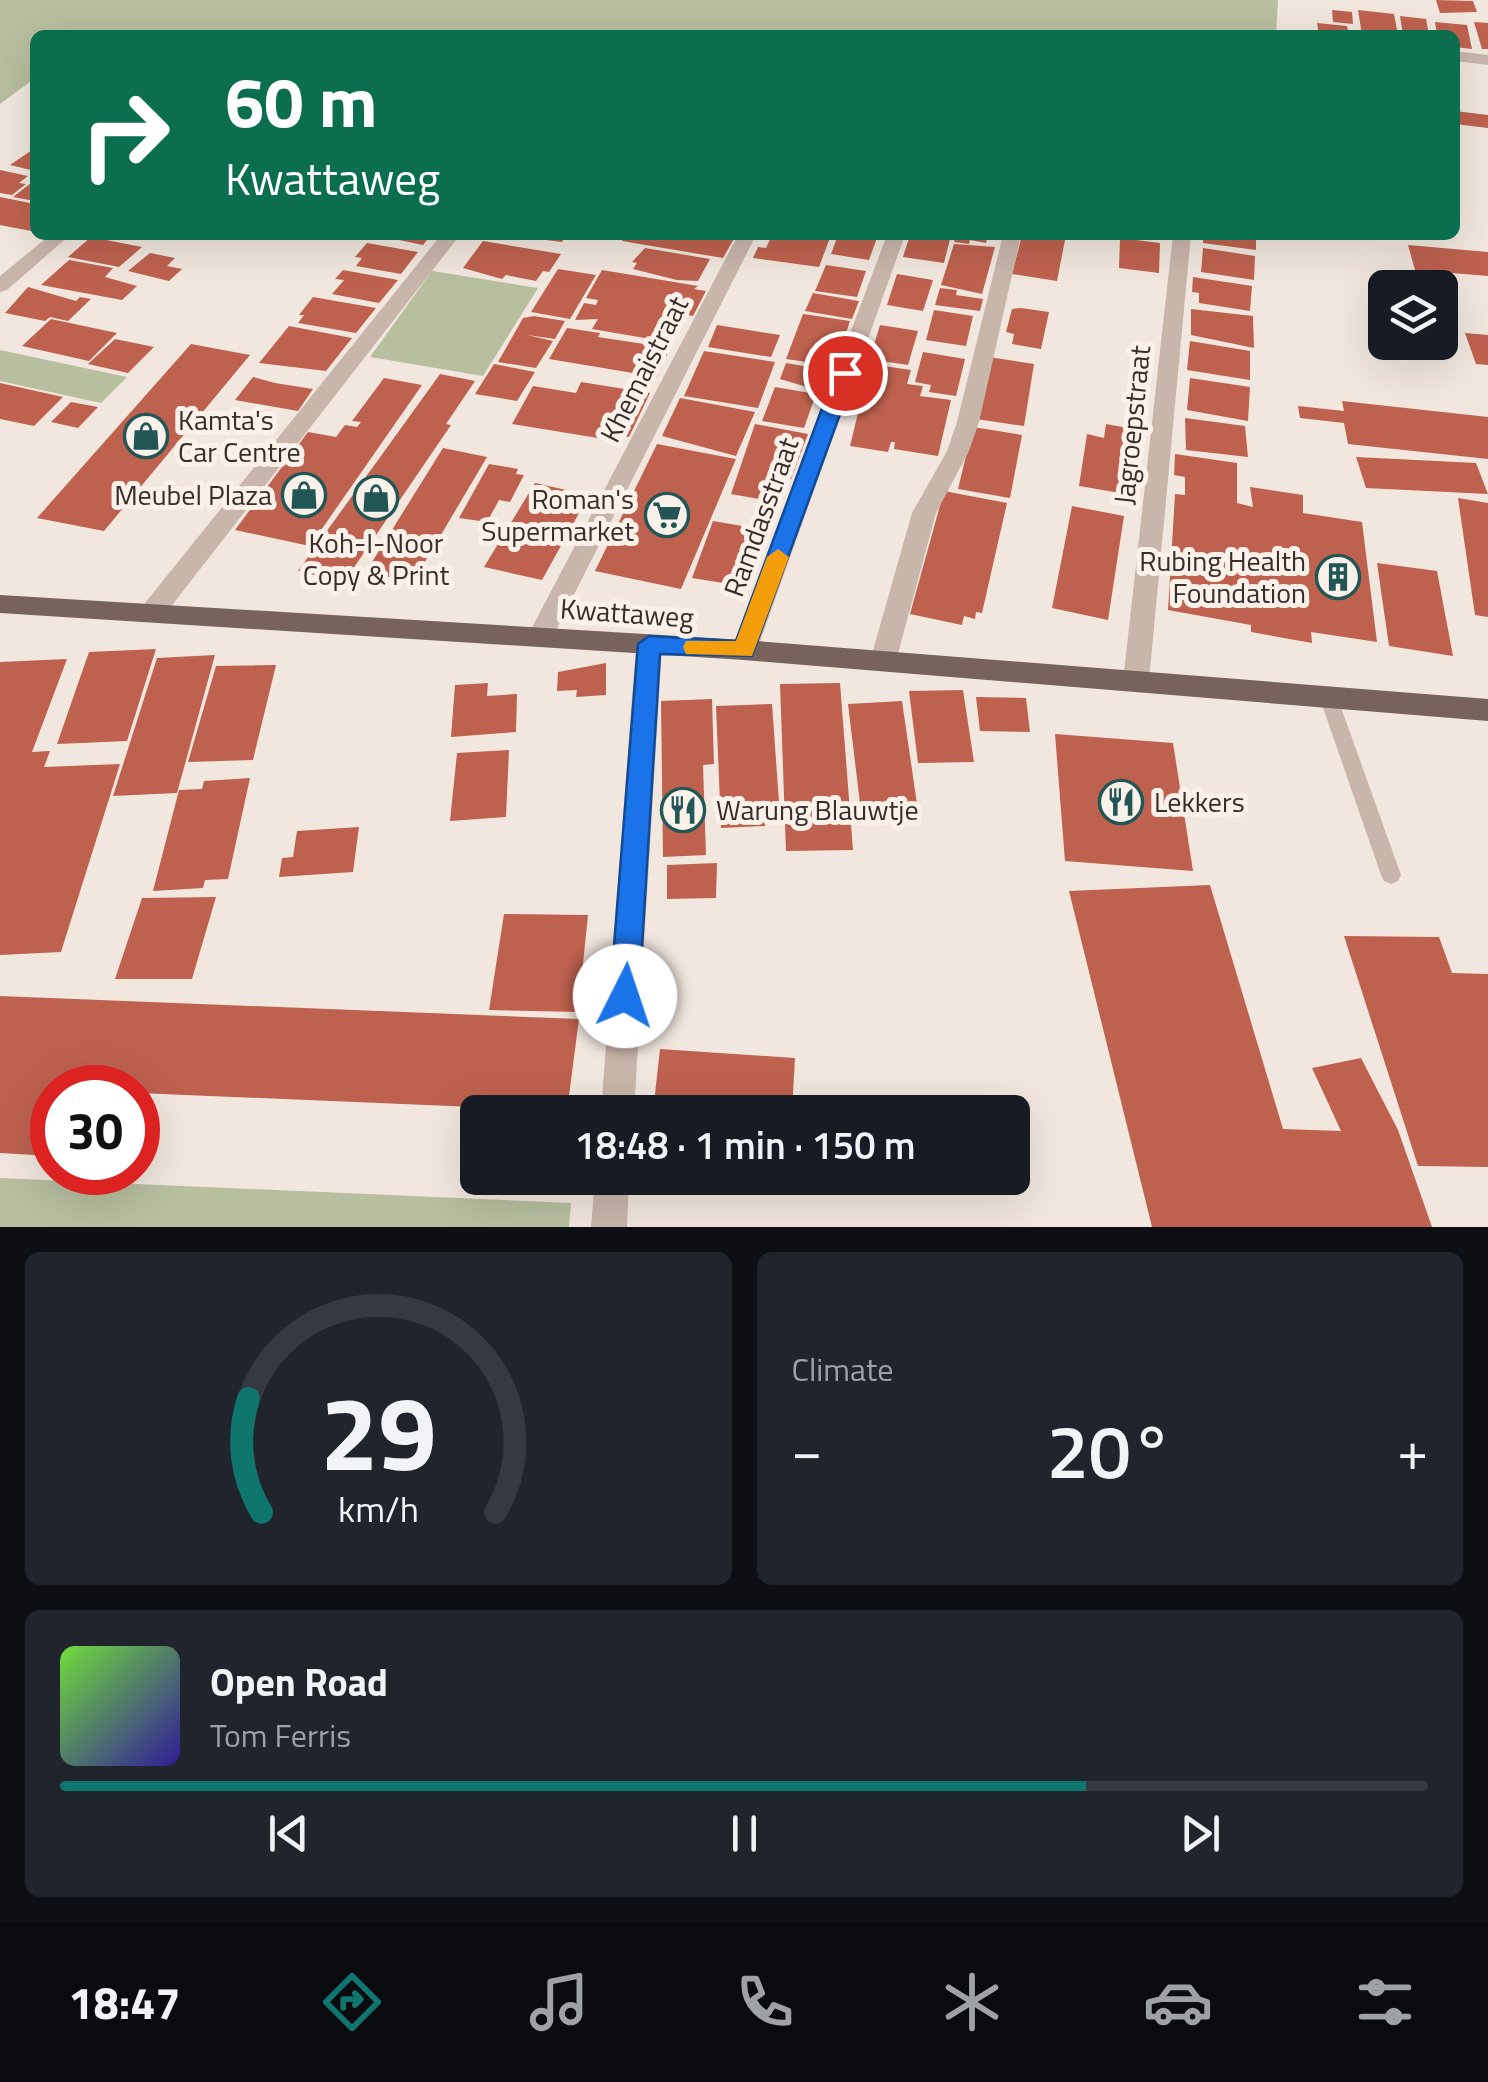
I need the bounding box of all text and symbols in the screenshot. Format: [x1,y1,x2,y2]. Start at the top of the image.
text: 60 m [225,48,378,154]
icon: right [60,70,190,200]
text: Kwattaweg [225,144,440,212]
map controls [1368,270,1458,360]
button: layers [1368,270,1458,360]
street label: Khemaistraat [588,288,699,449]
pin [803,331,888,416]
street label: Jagroepstraat [1102,343,1161,507]
icon: arrive [818,346,873,401]
place label: Kamta's Car Centre [178,398,301,473]
shop icon: Kamta's Car Centre [123,413,169,459]
street label: Ramdasstraat [712,431,809,603]
shop icon: Meubel Plaza [281,472,327,518]
place label: Meubel Plaza [114,473,272,516]
shop icon: Koh-I-Noor Copy & Print [353,475,399,521]
place label: Roman's Supermarket [481,477,634,552]
supermarket icon: Roman's Supermarket [644,492,690,538]
place label: Koh-I-Noor Copy & Print [303,521,449,596]
place label: Rubing Health Foundation [1139,539,1306,614]
building icon: Rubing Health Foundation [1315,554,1361,600]
street label: Kwattaweg [559,586,695,639]
restaurant icon: Lekkers [1098,779,1144,825]
place label: Lekkers [1154,780,1245,823]
restaurant icon: Warung Blauwtje [660,787,706,833]
place label: Warung Blauwtje [716,788,919,831]
position arrow [573,944,677,1048]
speed limit sign: 30 [30,1065,160,1195]
text: 18:48 · 1 min · 150 m [574,1116,916,1174]
text: Climate [792,1345,893,1393]
text: 29 [320,1352,436,1510]
text: 20° [1047,1393,1173,1507]
text: − [792,1408,822,1491]
text: + [1397,1408,1428,1491]
text: km/h [338,1481,419,1536]
text: Open Road [210,1653,388,1711]
text: Tom Ferris [210,1711,351,1759]
icon: previous [261,1806,316,1861]
icon: pause [717,1806,772,1861]
icon: next [1173,1806,1228,1861]
icon: directions [317,1967,387,2037]
icon: music [524,1967,594,2037]
icon: phone [730,1967,800,2037]
icon: climate [937,1967,1007,2037]
icon: car [1143,1967,1213,2037]
icon: filters [1350,1967,1420,2037]
text: 18:47 [68,1968,181,2036]

